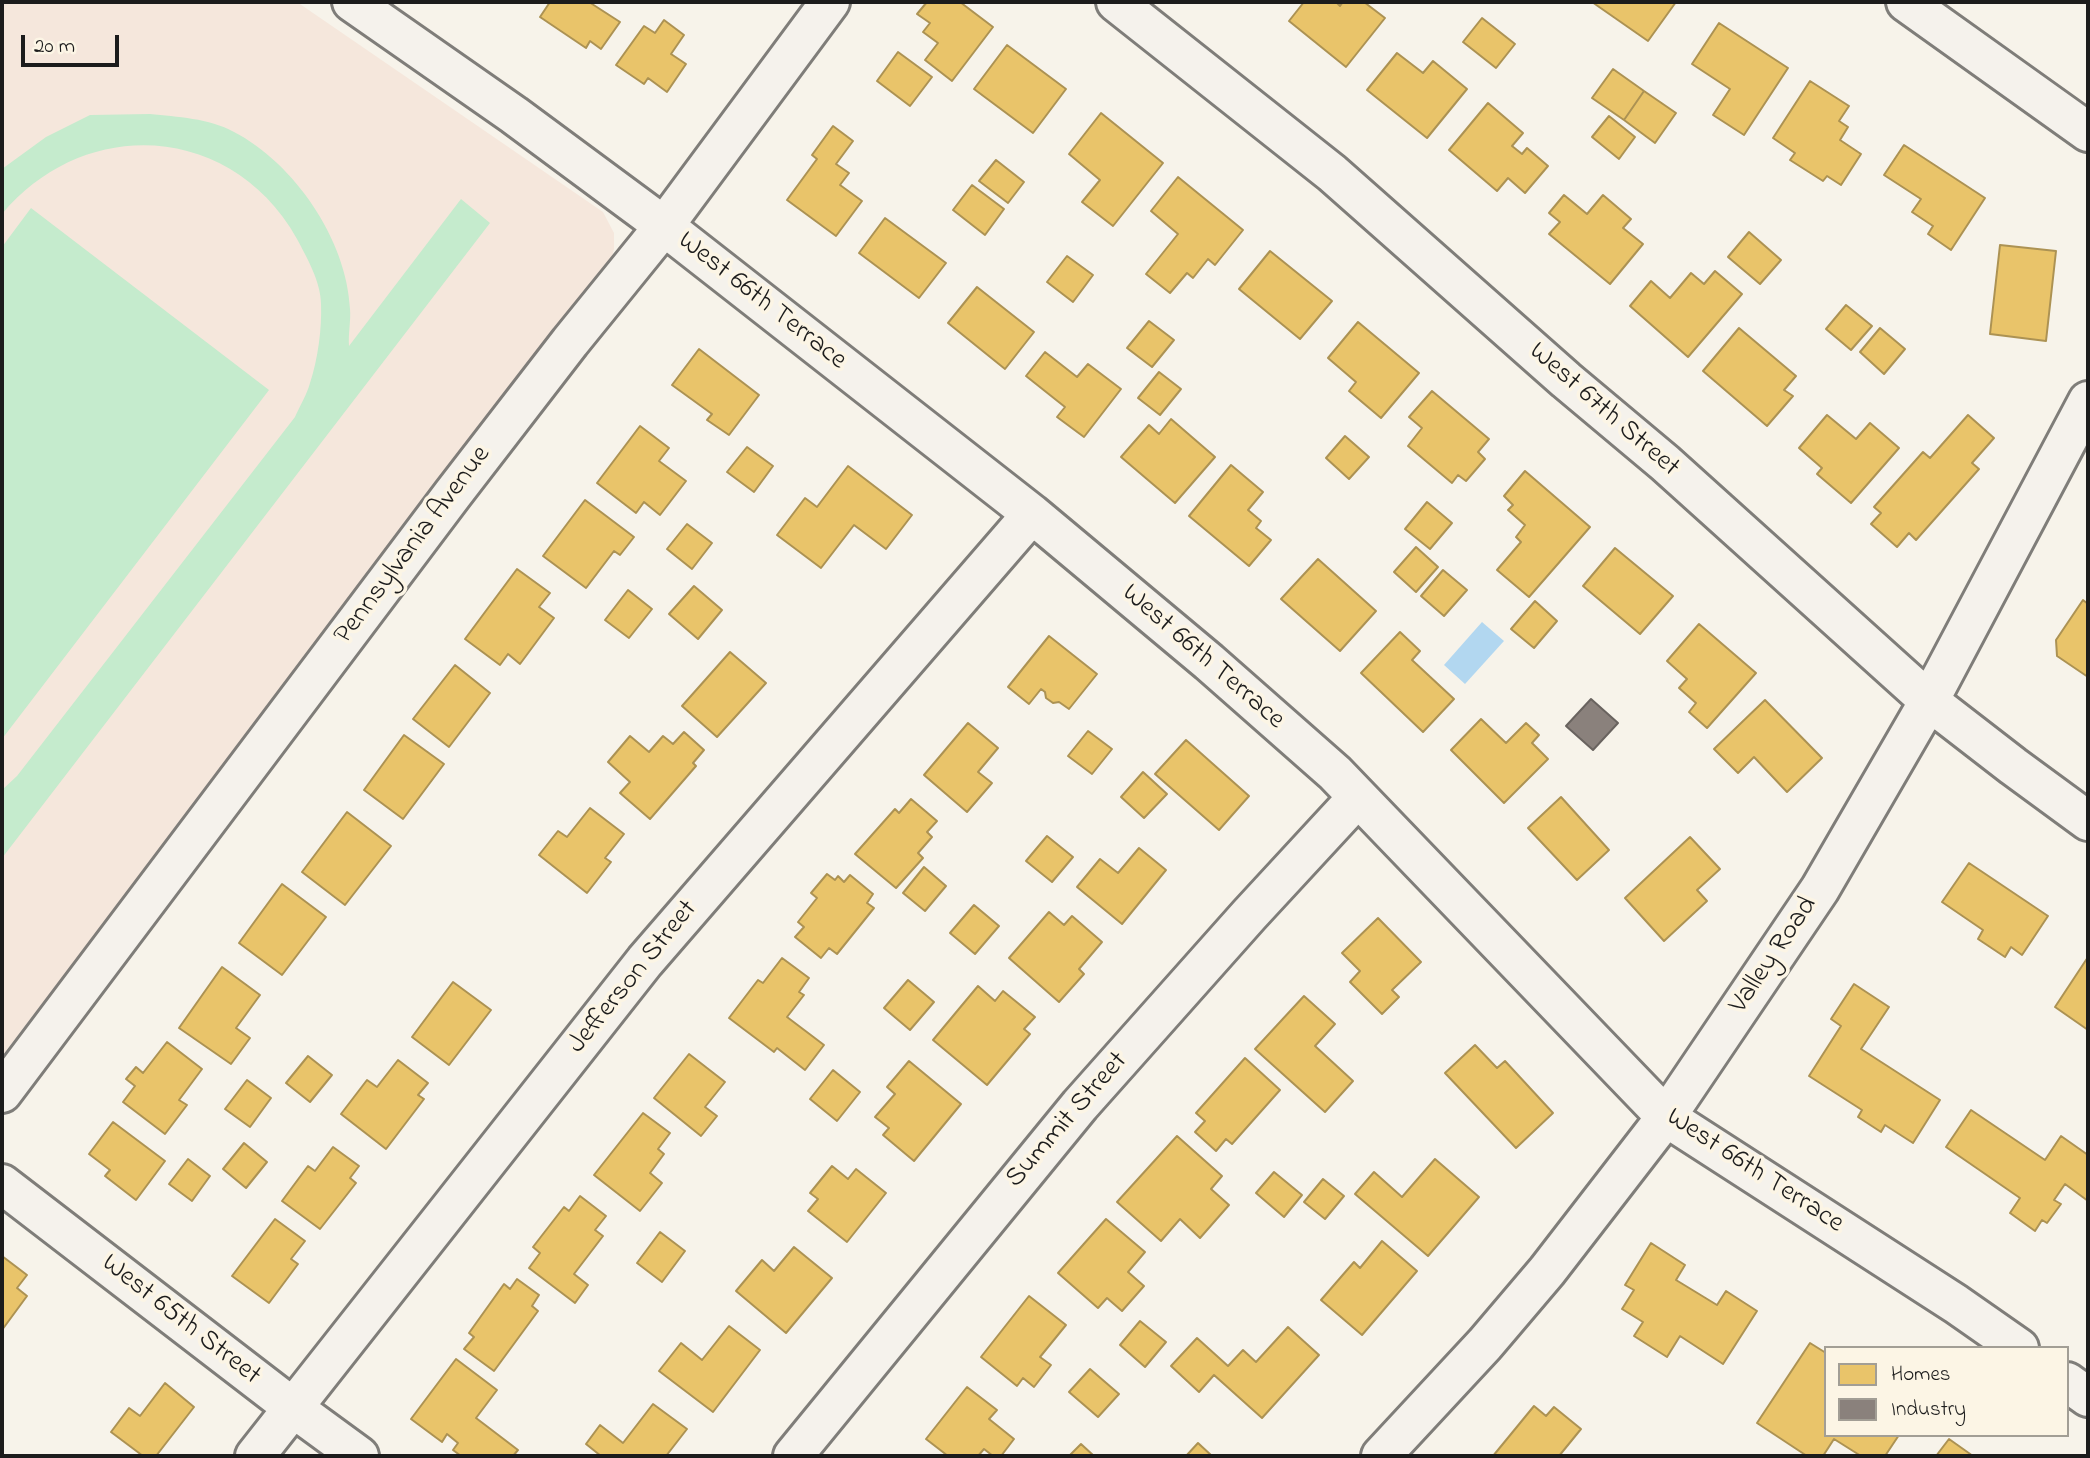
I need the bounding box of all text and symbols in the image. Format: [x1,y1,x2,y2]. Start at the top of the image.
scale bar [24,21,122,65]
text: 20 m [34,32,75,62]
street label: West 66th Terrace [670,226,852,378]
street label: West 67th Street [1521,336,1685,486]
street label: Pennsylvania Avenue [328,440,500,652]
street label: West 66th Terrace [1114,578,1290,738]
street label: Valley Road [1724,891,1826,1021]
street label: Jefferson Street [562,894,706,1062]
street label: Summit Street [1000,1046,1136,1196]
street label: West 66th Terrace [1659,1102,1849,1242]
street label: West 65th Street [93,1248,267,1394]
legend [1824,1346,2069,1437]
text: Homes [1891,1360,1951,1390]
text: Industry [1891,1395,1966,1425]

